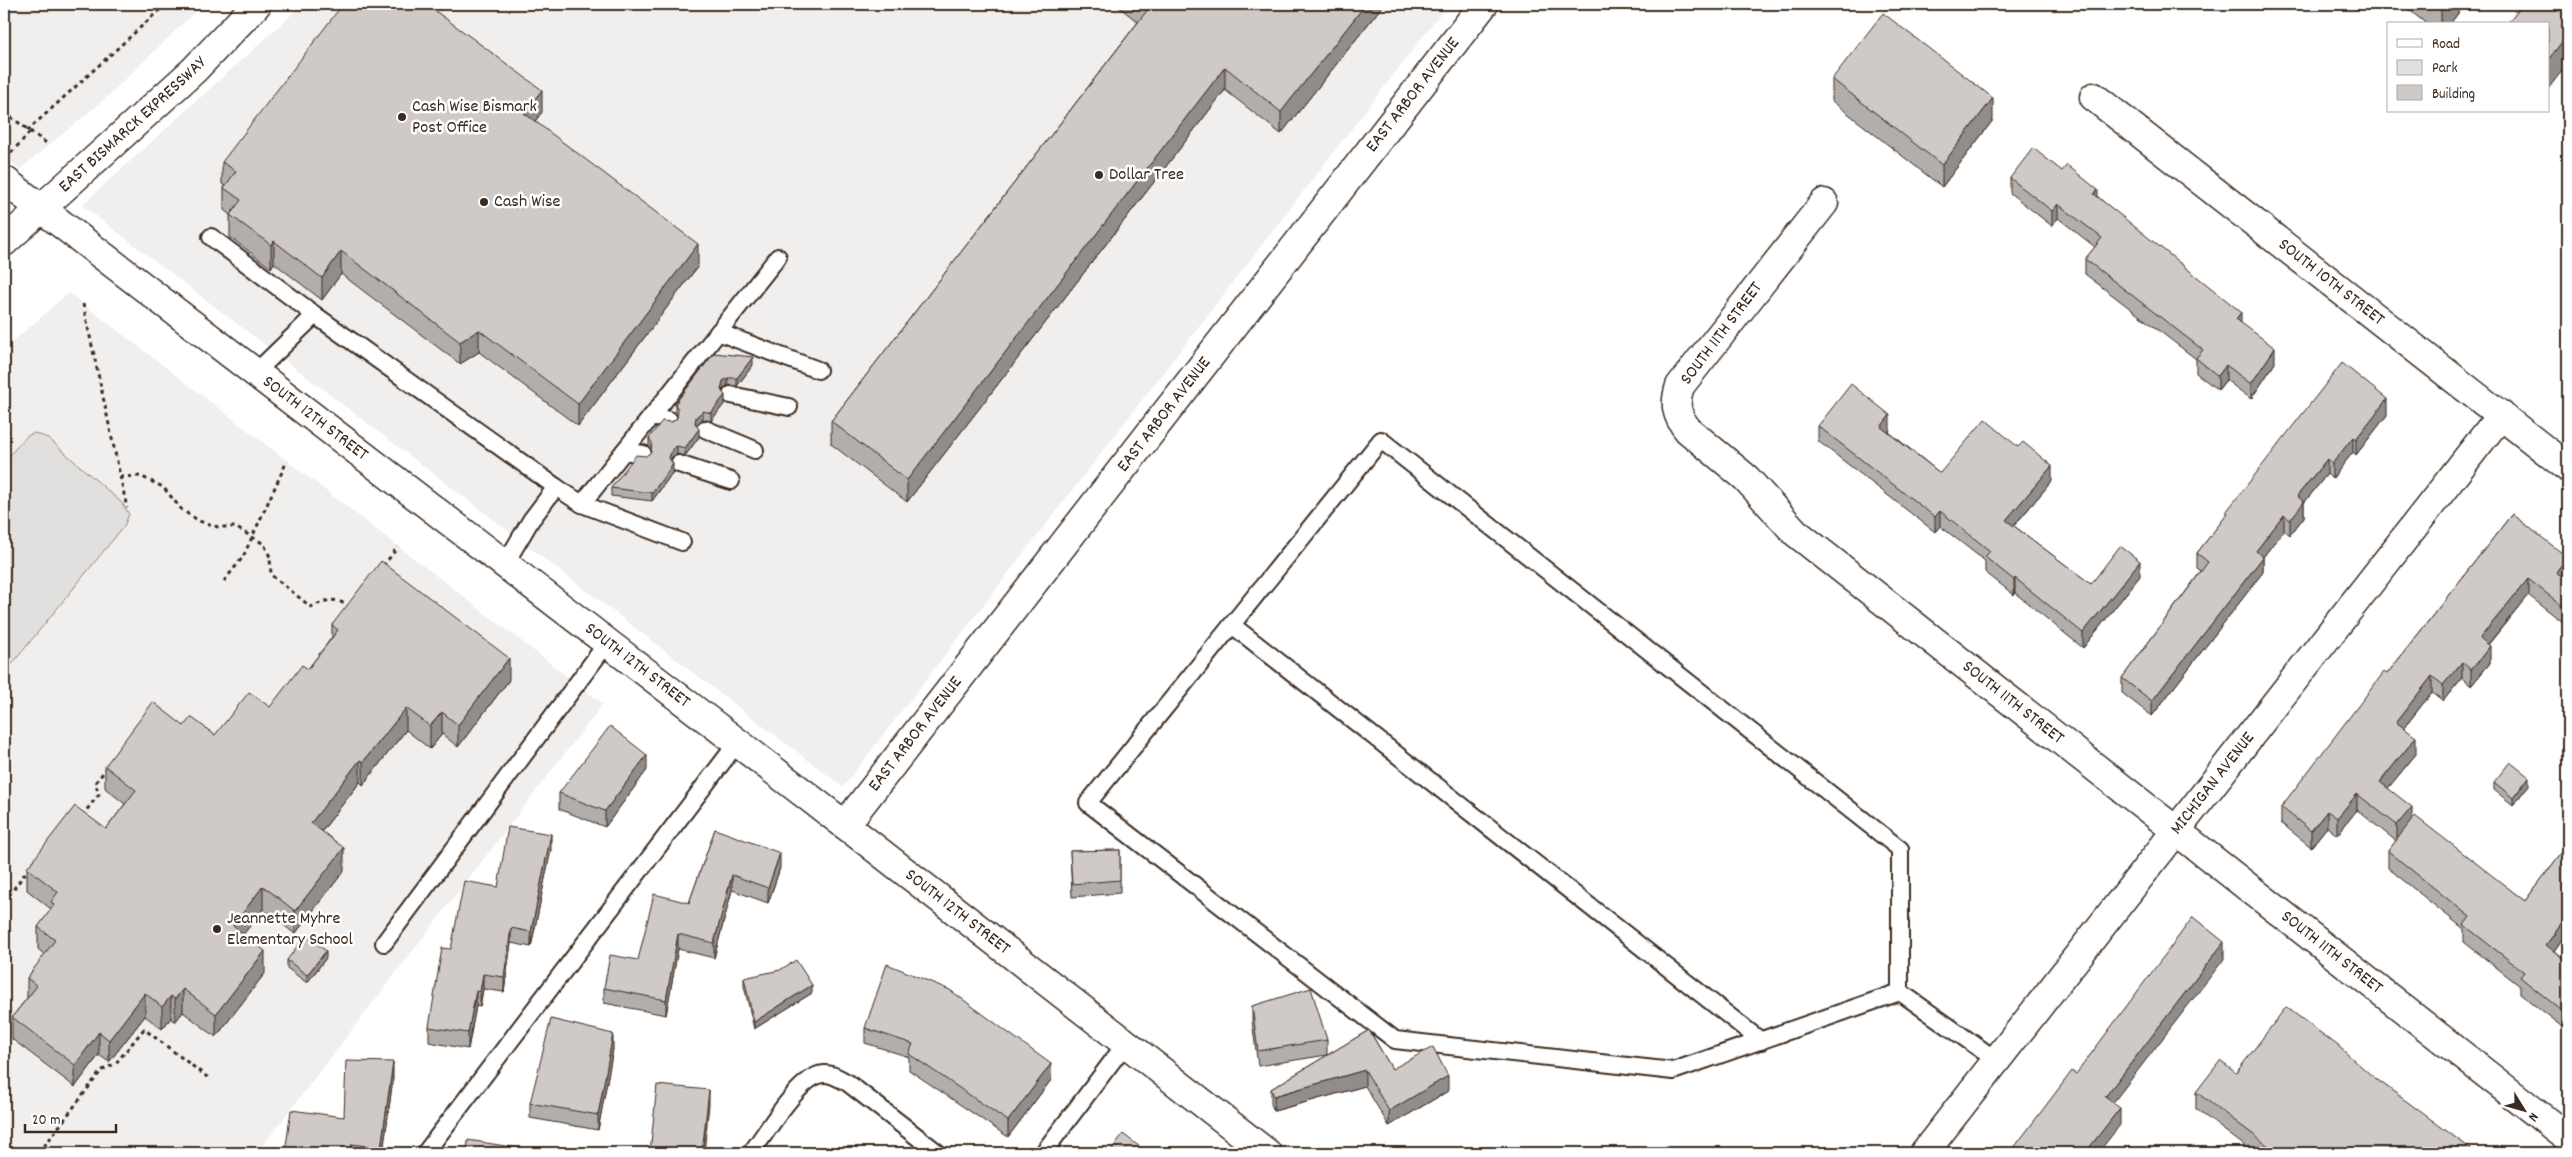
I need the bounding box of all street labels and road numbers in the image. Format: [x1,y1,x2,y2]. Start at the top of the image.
street label: EAST ARBOR AVENUE [1360,32,1466,158]
street label: EAST BISMARCK EXPRESSWAY [53,50,214,199]
street label: SOUTH 10TH STREET [2272,233,2390,332]
street label: SOUTH 11TH STREET [1675,277,1769,391]
street label: EAST ARBOR AVENUE [1111,352,1217,478]
street label: SOUTH 12TH STREET [257,370,373,467]
street label: SOUTH 12TH STREET [579,617,695,714]
street label: SOUTH 11TH STREET [1956,655,2069,751]
street label: EAST ARBOR AVENUE [863,671,969,797]
street label: MICHIGAN AVENUE [2165,727,2261,840]
street label: SOUTH 12TH STREET [899,863,1015,961]
street label: SOUTH 11TH STREET [2275,905,2388,1001]

